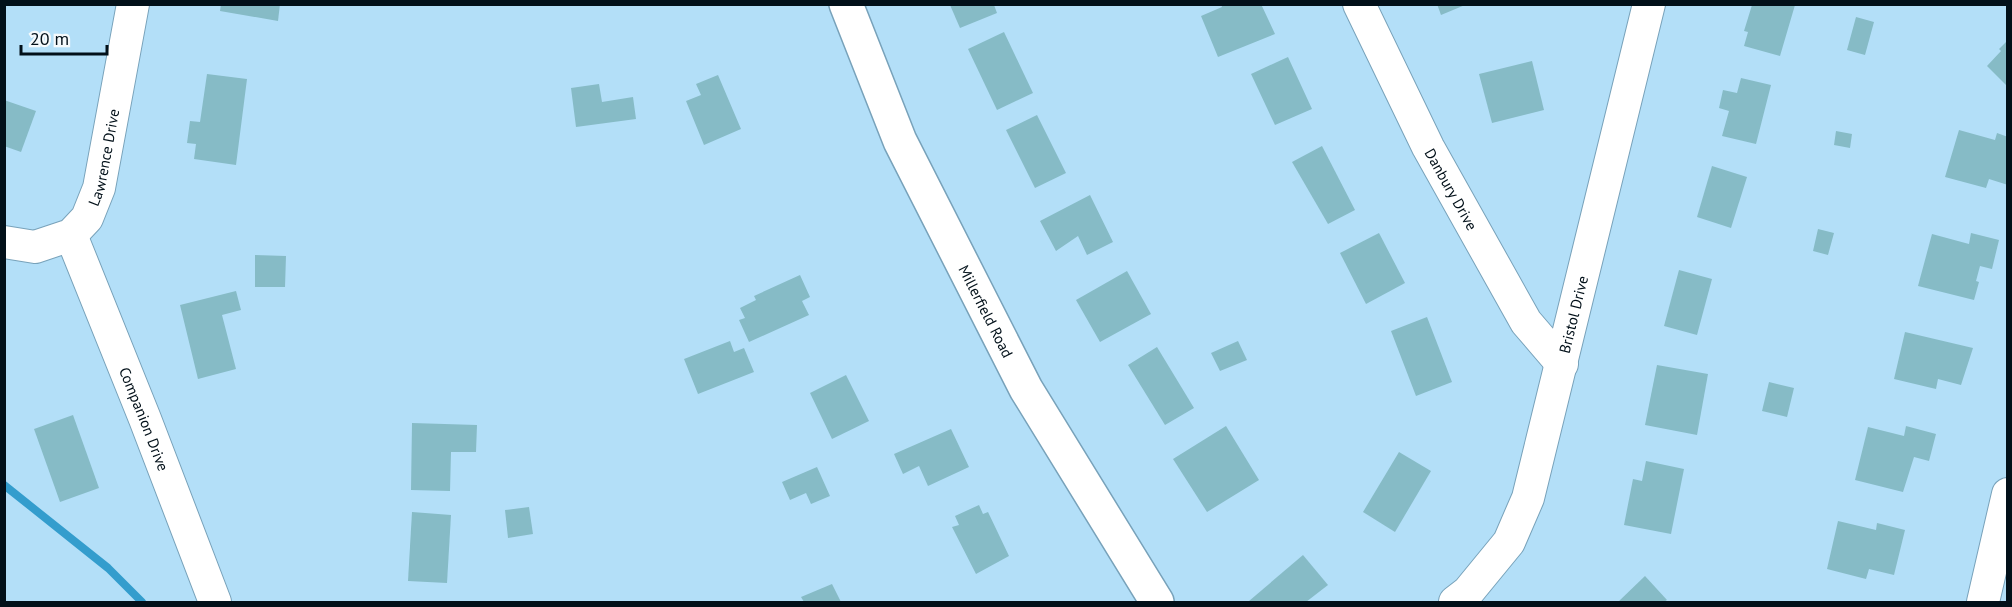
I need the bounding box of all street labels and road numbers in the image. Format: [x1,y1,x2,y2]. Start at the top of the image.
street label: Lawrence Drive [83,107,123,209]
street label: Danbury Drive [1421,145,1482,233]
street label: Millerfield Road [955,262,1018,361]
street label: Bristol Drive [1554,274,1592,355]
street label: Companion Drive [116,364,173,473]

